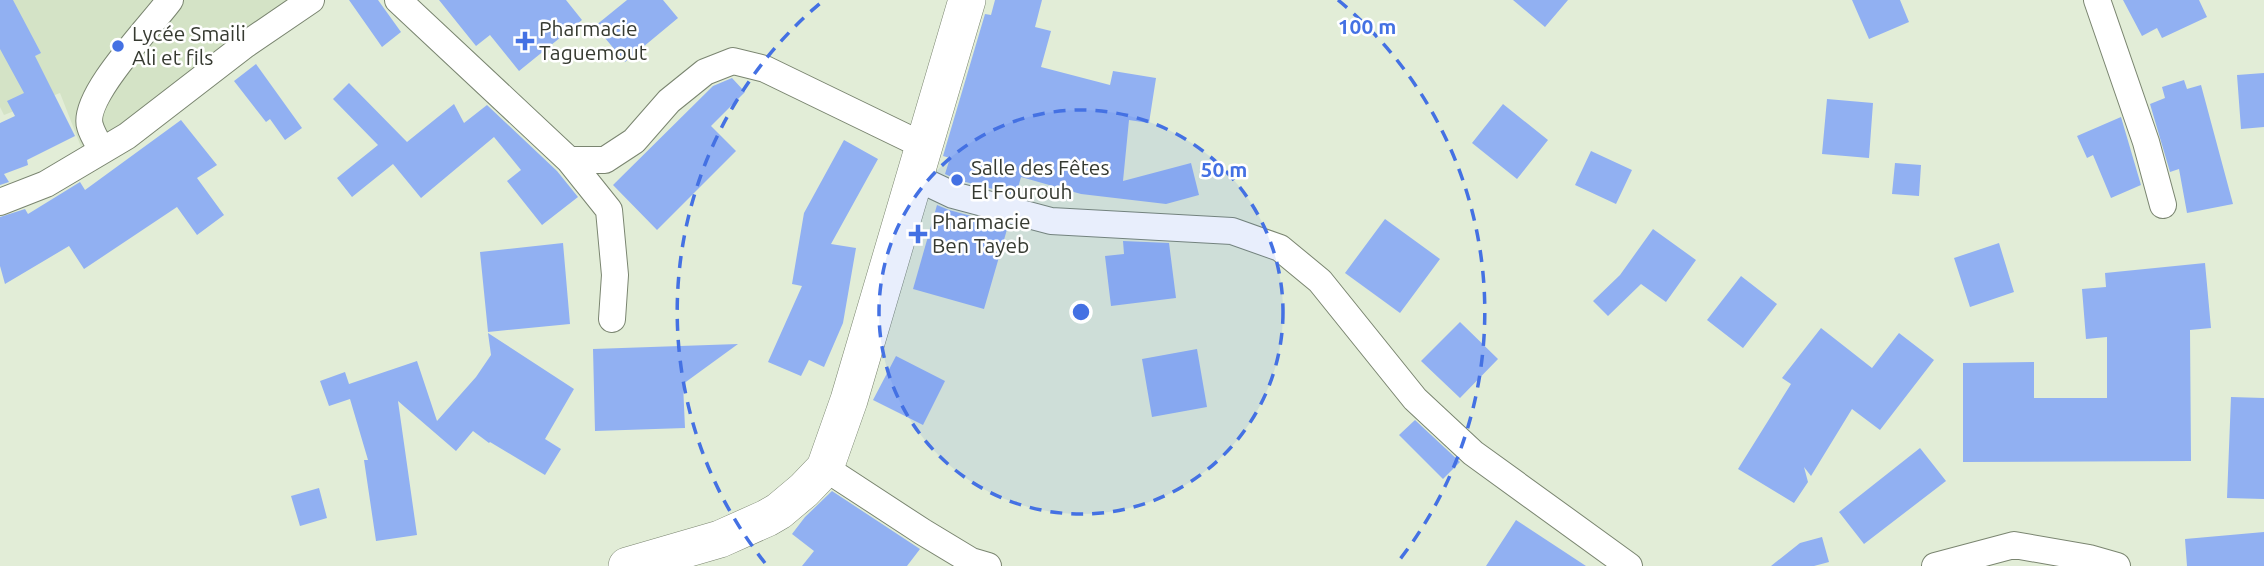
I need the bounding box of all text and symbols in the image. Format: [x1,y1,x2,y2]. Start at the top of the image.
text: 100 m [1338,14,1396,38]
place label: Pharmacie Taguemout [539,16,647,64]
place label: Lycée Smaili Ali et fils [132,21,246,69]
marker: Pharmacie Taguemout [517,33,533,49]
marker: Lycée Smaili Ali et fils [110,38,126,54]
place label: Salle des Fêtes El Fourouh [971,155,1110,203]
text: 50 m [1201,157,1247,181]
marker: Salle des Fêtes El Fourouh [949,172,965,188]
place label: Pharmacie Ben Tayeb [932,209,1031,257]
marker: Pharmacie Ben Tayeb [910,226,926,242]
centre of rings [1069,300,1093,324]

